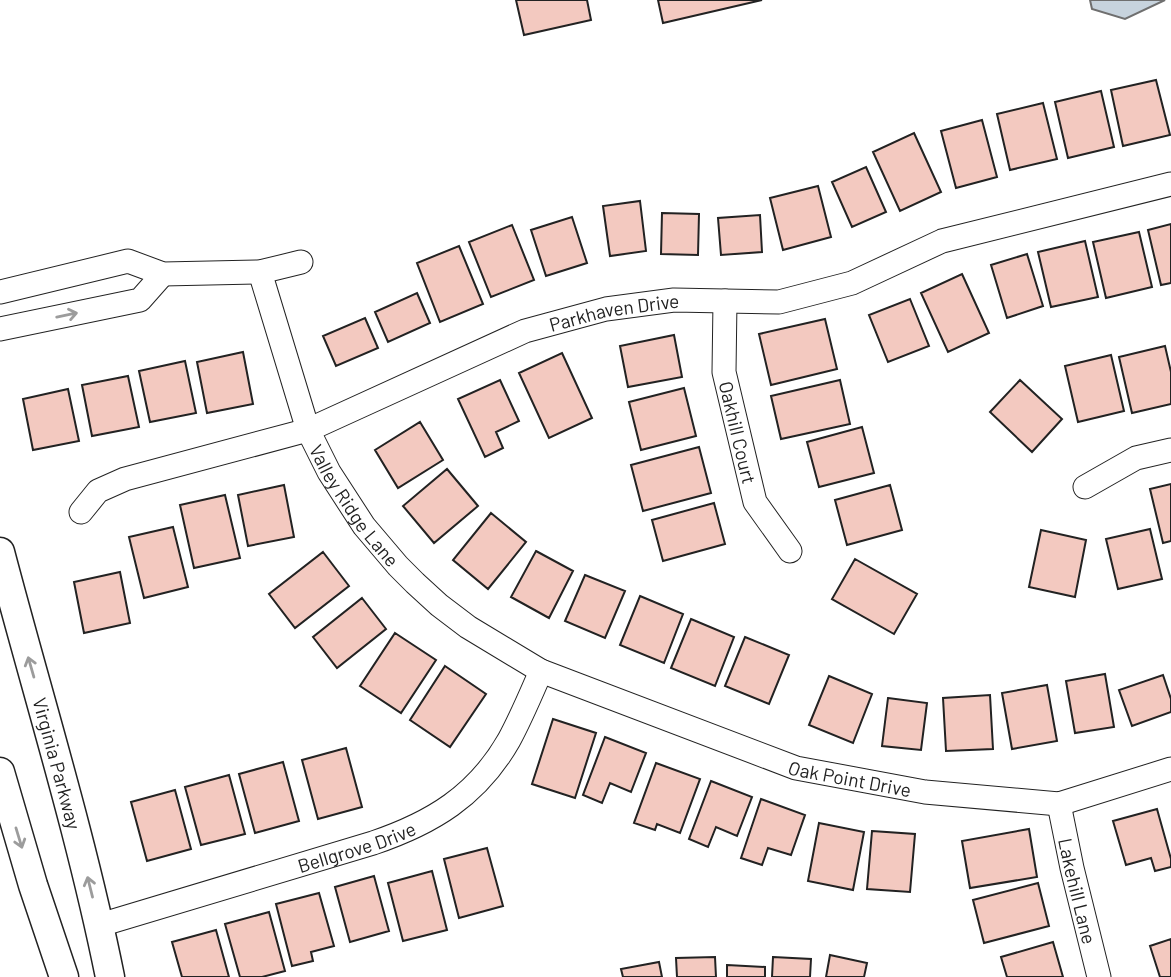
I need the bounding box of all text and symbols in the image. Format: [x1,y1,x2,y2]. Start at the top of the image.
street label: Parkhaven Drive [546,288,679,335]
one-way arrow [55,308,78,322]
street label: Oakhill Court [715,379,762,486]
street label: Valley Ridge Lane [305,440,405,571]
one-way arrow [24,656,37,678]
street label: Virginia Parkway [29,695,87,832]
street label: Oak Point Drive [785,755,913,801]
street label: Bellgrove Drive [295,816,419,877]
one-way arrow [13,827,26,849]
street label: Lakehill Lane [1055,836,1102,946]
one-way arrow [83,876,96,898]

